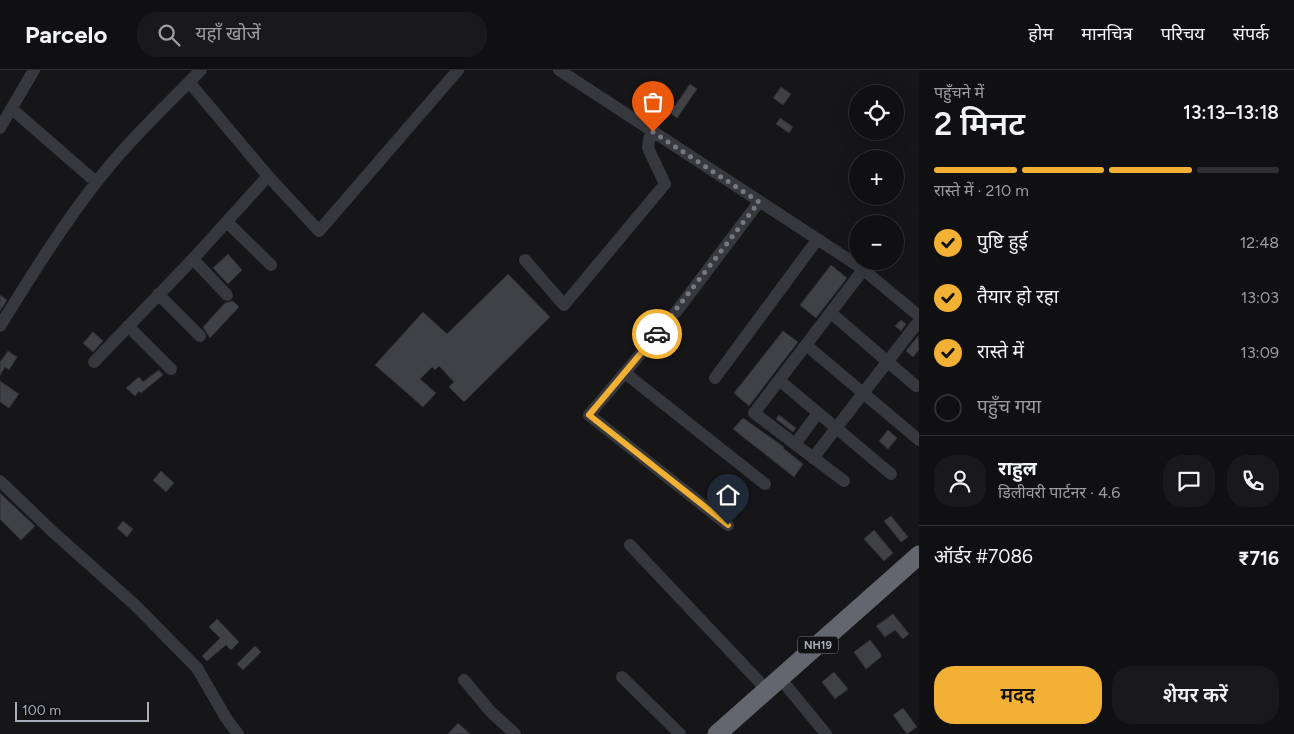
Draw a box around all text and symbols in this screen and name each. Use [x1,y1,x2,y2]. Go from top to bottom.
search box [137,12,487,57]
text: Parcelo [25,20,107,49]
icon: search [155,21,183,49]
text: यहाँ खोजें [195,22,261,45]
text: होम [1028,23,1053,45]
text: मानचित्र [1081,23,1133,45]
text: परिचय [1161,23,1205,45]
text: संपर्क [1233,23,1269,45]
pin [632,81,674,132]
text: पहुँचने में [934,83,984,102]
map controls [849,85,904,270]
button: locate [849,85,904,140]
icon: bag [639,88,667,116]
text: 13:13–13:18 [1183,101,1279,124]
text: 2 मिनट [934,105,1025,143]
button: + [849,150,904,205]
text: रास्ते में · 210 m [934,181,1029,200]
button: − [849,215,904,270]
icon: check [934,229,962,257]
text: पुष्टि हुई [977,230,1028,253]
text: 12:48 [1240,233,1279,252]
icon: check [934,284,962,312]
text: तैयार हो रहा [977,285,1059,308]
text: 13:03 [1241,288,1279,307]
courier [632,309,682,359]
icon: car [643,320,671,348]
icon: check [934,339,962,367]
text: रास्ते में [977,340,1024,363]
text: 13:09 [1240,343,1279,362]
text: पहुँच गया [977,395,1041,418]
button: person [934,455,986,507]
button: chat [1163,455,1215,507]
button: phone [1227,455,1279,507]
text: राहुल [998,457,1037,480]
pin [707,474,749,525]
icon: home [714,481,742,509]
text: डिलीवरी पार्टनर · 4.6 [998,483,1120,502]
text: ऑर्डर #7086 [934,545,1033,568]
text: ₹716 [1238,547,1279,570]
road number: NH19 [798,636,838,654]
button: मदद [934,666,1102,724]
button: शेयर करें [1112,666,1279,724]
scale bar [15,699,149,722]
text: 100 m [22,702,61,719]

